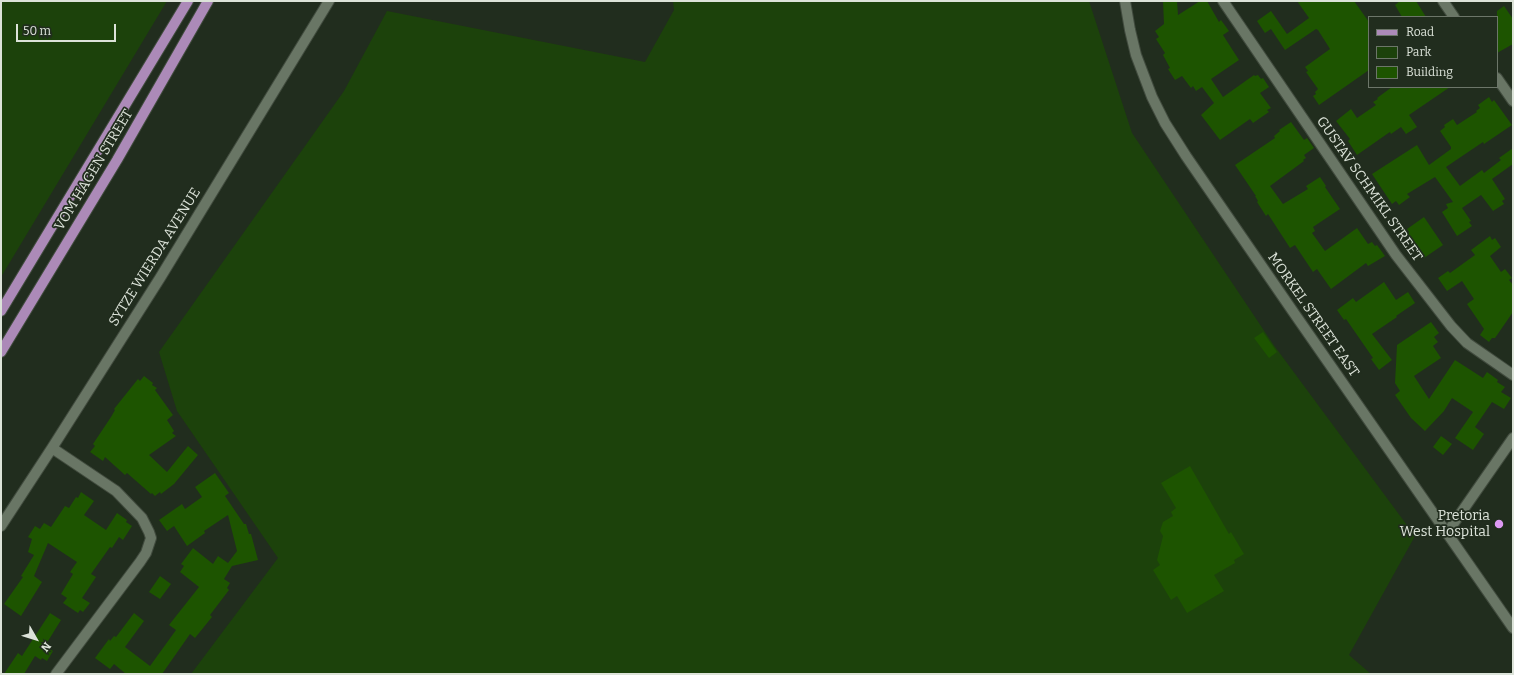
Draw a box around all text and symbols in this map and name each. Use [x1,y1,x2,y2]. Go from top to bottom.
scale bar [18,16,118,42]
legend [1368,16,1498,88]
text: 50 m [23,24,51,38]
text: Road [1406,25,1434,39]
text: Park [1406,45,1431,59]
text: Building [1406,65,1453,79]
street label: VOM HAGEN STREET [51,107,137,233]
street label: GUSTAV SCHMIKL STREET [1313,113,1425,265]
street label: SYTZE WIERDA AVENUE [106,185,204,329]
street label: MORKEL STREET EAST [1264,250,1362,380]
place label: Pretoria West Hospital [1400,508,1490,540]
marker: Pretoria West Hospital [1493,518,1505,530]
north arrow [16,619,56,659]
text: N [38,639,53,654]

